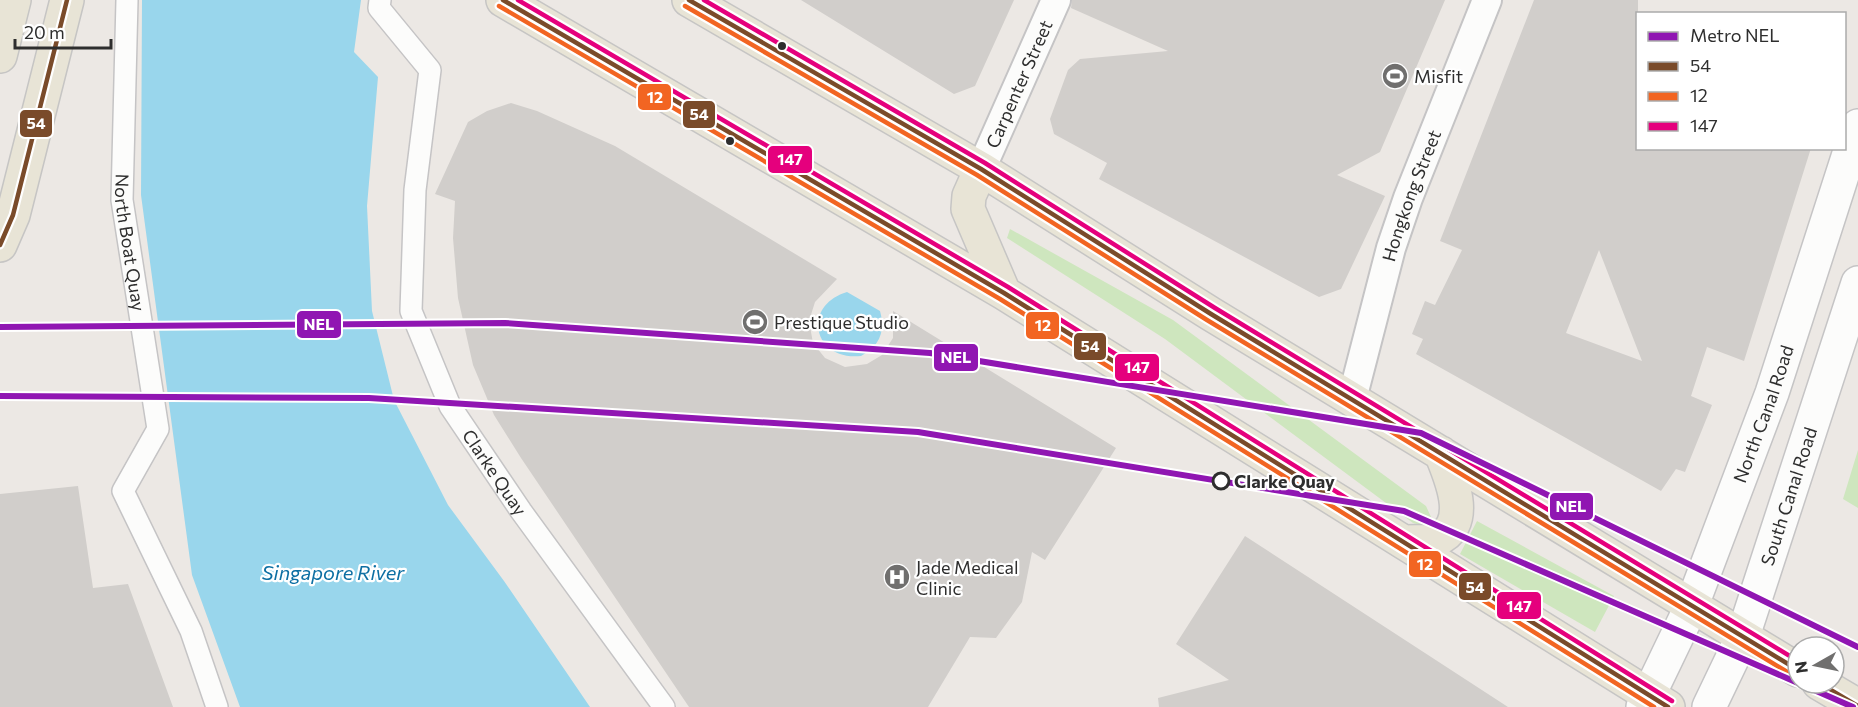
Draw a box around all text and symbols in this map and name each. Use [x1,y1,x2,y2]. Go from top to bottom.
scale bar [15,12,111,50]
legend [1636,12,1846,150]
street label: Carpenter Street [981,17,1057,151]
text: 20 m [24,21,65,43]
text: Metro NEL [1690,24,1780,46]
unlabelled marker [776,40,788,52]
text: 54 [1690,54,1711,76]
sports icon: Misfit [1380,61,1410,91]
place label: Misfit [1414,65,1463,87]
line badge: 12 [637,83,672,111]
text: 12 [1690,84,1708,106]
text: 12 [647,87,663,106]
line badge: 54 [682,100,716,129]
text: 54 [689,104,709,123]
line badge: 54 [19,109,53,138]
text: 54 [26,113,46,132]
text: 147 [1690,114,1718,136]
street label: Hongkong Street [1377,126,1445,264]
unlabelled marker [724,135,736,147]
line badge: 147 [767,145,813,174]
text: 147 [777,149,803,168]
street label: North Boat Quay [111,173,150,313]
sports icon: Prestique Studio [740,307,770,337]
line badge: NEL [296,310,342,339]
place label: Prestique Studio [774,311,909,333]
line badge: 12 [1025,311,1060,340]
text: NEL [304,314,334,333]
text: 12 [1035,315,1051,334]
line badge: 54 [1073,332,1107,361]
text: 54 [1080,336,1100,355]
street label: North Canal Road [1728,342,1798,486]
line badge: NEL [933,343,979,372]
text: NEL [941,347,971,366]
line badge: 147 [1114,353,1160,382]
text: 147 [1124,357,1150,376]
street label: South Canal Road [1756,424,1821,568]
street label: Clarke Quay [458,425,532,519]
place label: Clarke Quay [1234,470,1335,492]
marker: Clarke Quay [1212,472,1230,490]
line badge: NEL [1549,492,1594,521]
text: NEL [1556,496,1586,515]
line badge: 12 [1408,550,1442,578]
text: 12 [1417,554,1433,573]
place label: Jade Medical Clinic [916,556,1019,599]
water label: Singapore River [262,560,405,584]
hospital icon: Jade Medical Clinic [882,562,912,592]
line badge: 54 [1458,572,1492,601]
text: 54 [1465,577,1485,596]
line badge: 147 [1496,591,1542,620]
text: 147 [1506,596,1532,615]
north arrow [1786,635,1846,695]
text: N [1790,660,1811,675]

